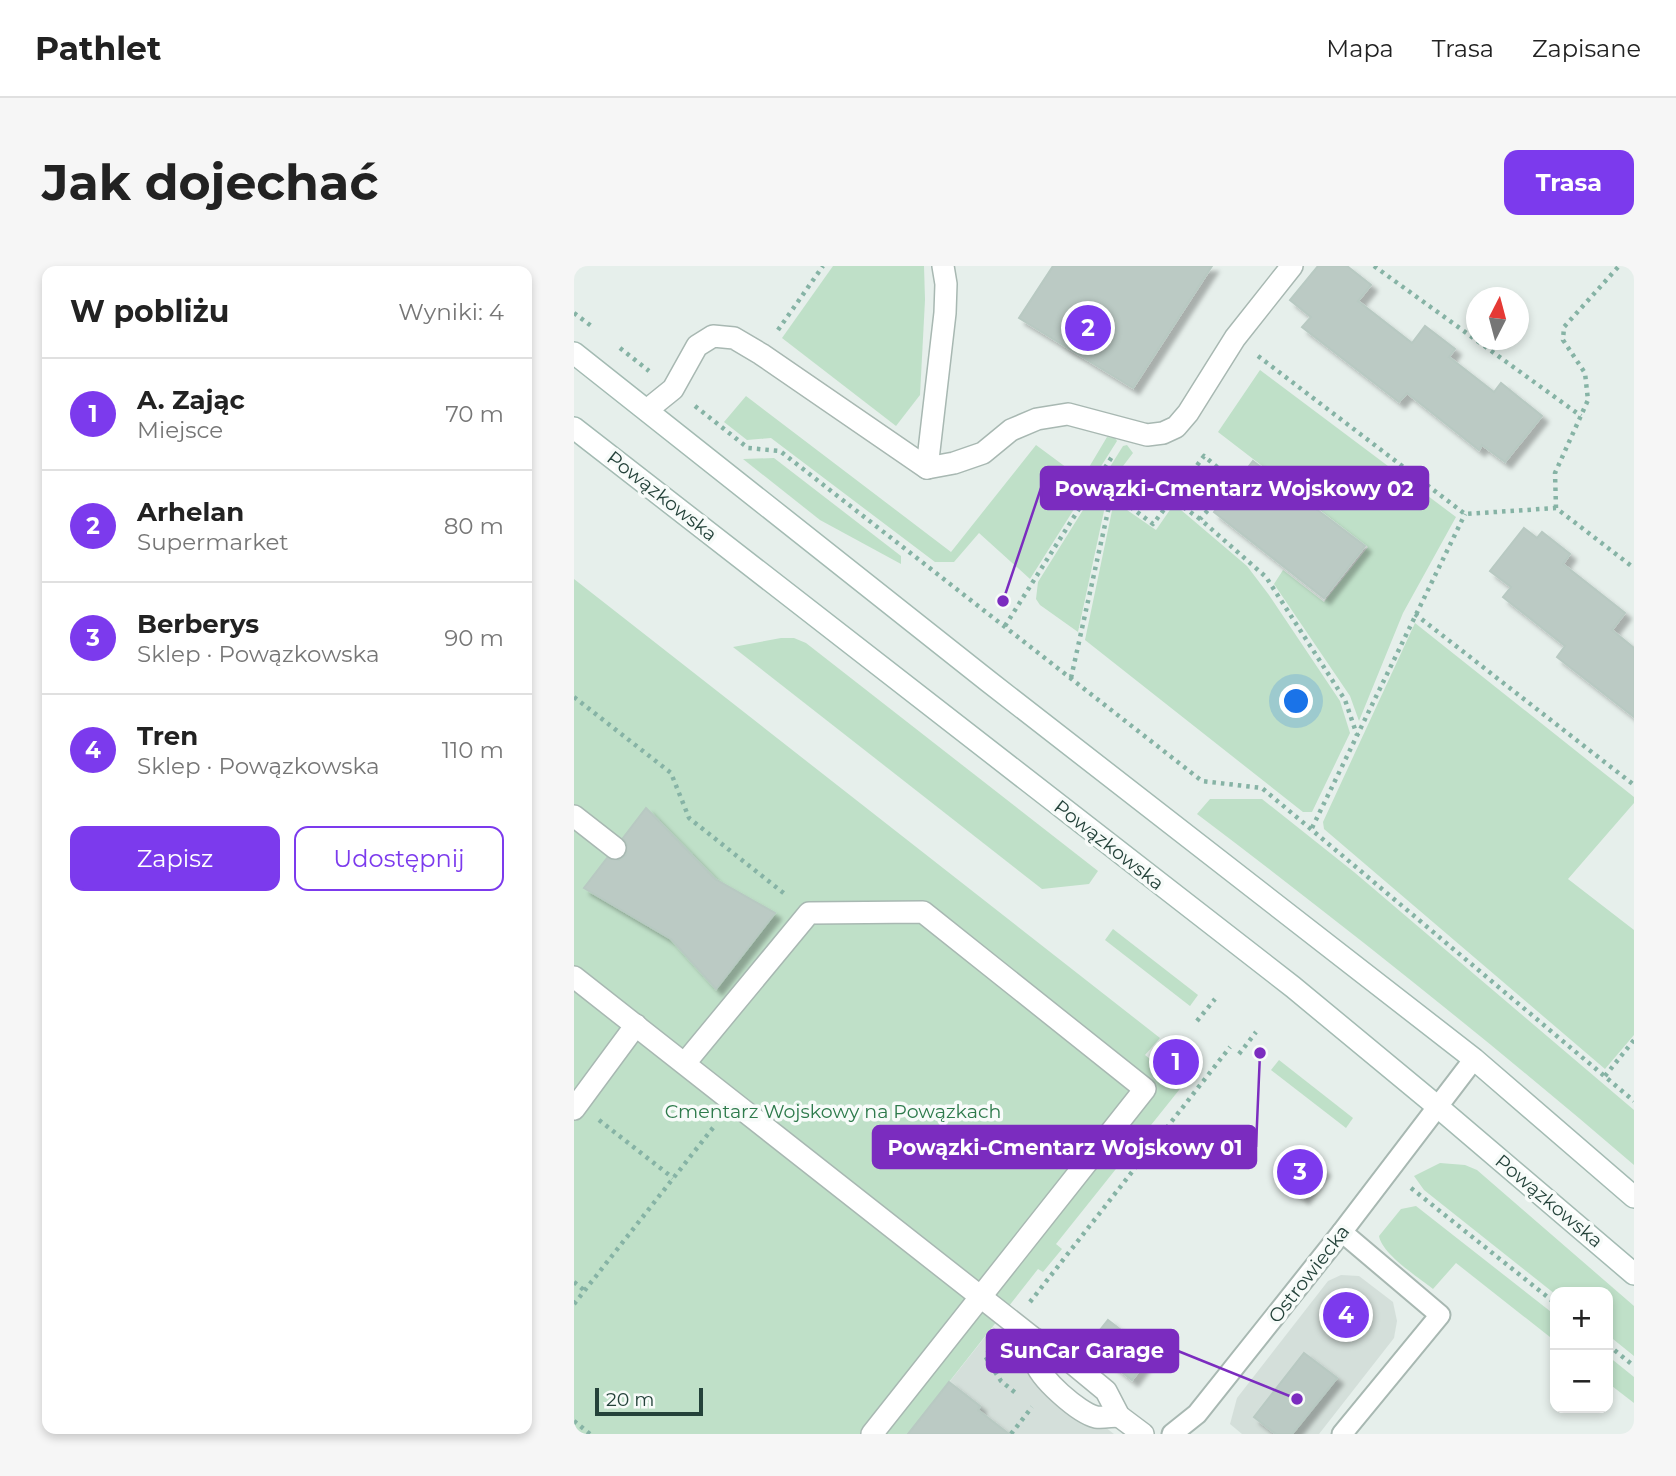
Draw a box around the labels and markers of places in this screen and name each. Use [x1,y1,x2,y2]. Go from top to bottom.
pin: 2 [1065,302,1111,354]
callout: Powązki-Cmentarz Wojskowy 02 [1041,467,1428,509]
pin: 1 [1153,1036,1199,1088]
callout: Powązki-Cmentarz Wojskowy 01 [873,1126,1256,1168]
pin: 3 [1277,1146,1323,1198]
pin: 4 [1323,1289,1369,1341]
callout: SunCar Garage [987,1330,1178,1372]

